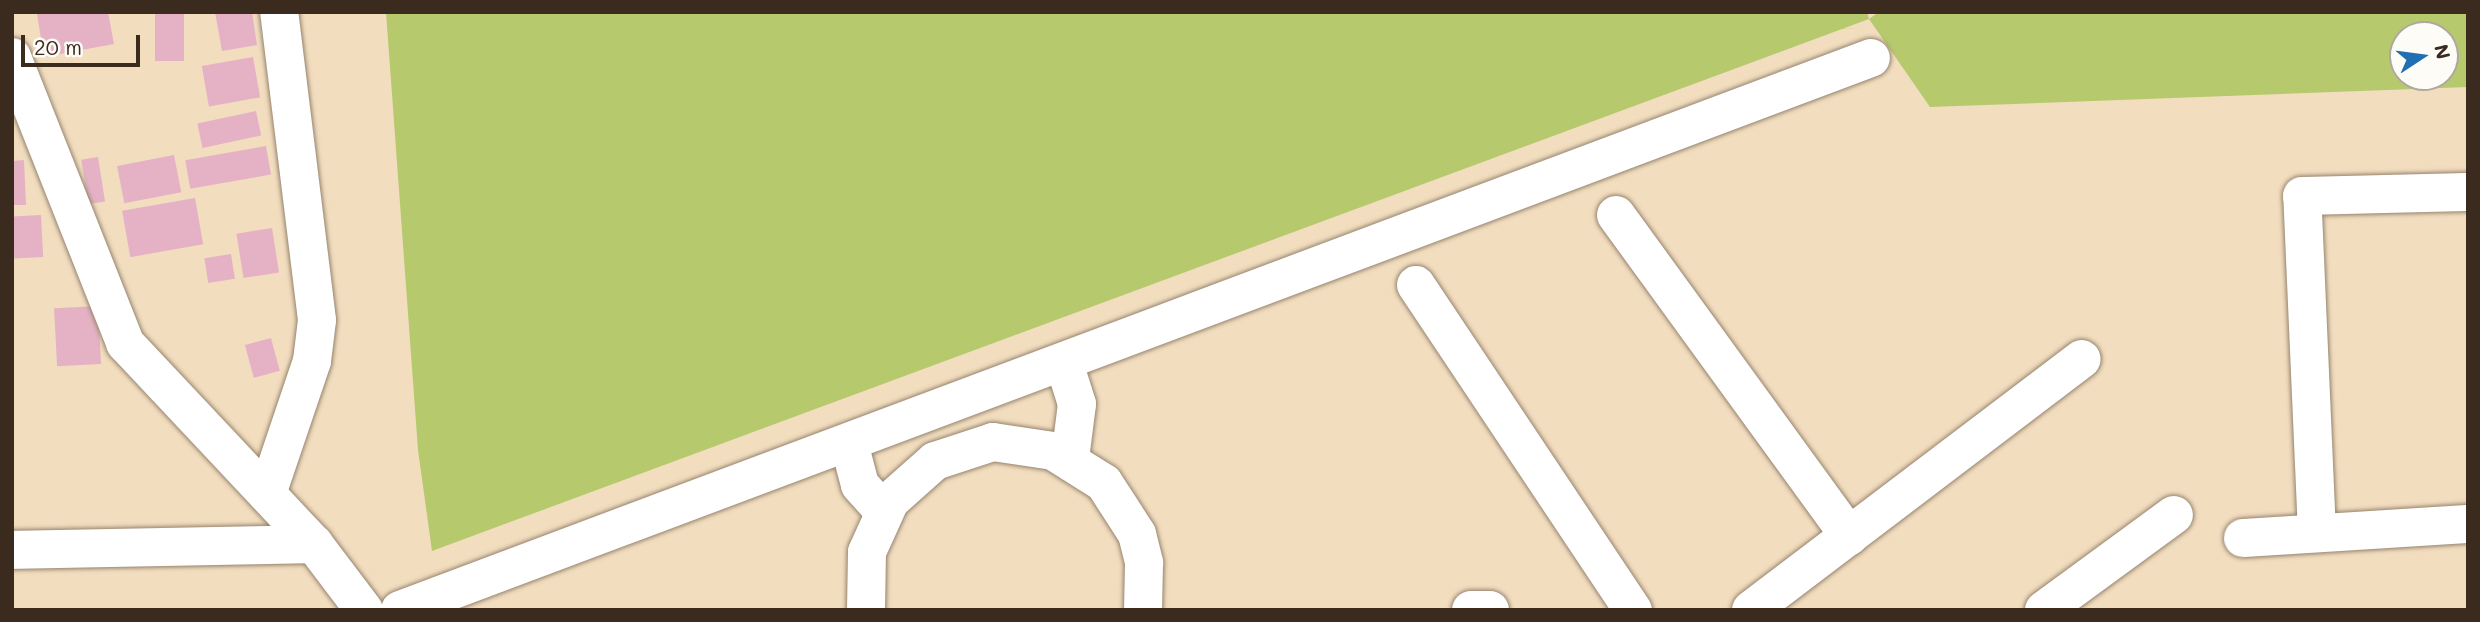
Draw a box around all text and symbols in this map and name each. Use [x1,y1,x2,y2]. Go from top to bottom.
scale bar [24,21,144,65]
north arrow [2389,21,2459,91]
text: 20 m [34,33,82,60]
text: N [2429,42,2457,61]

